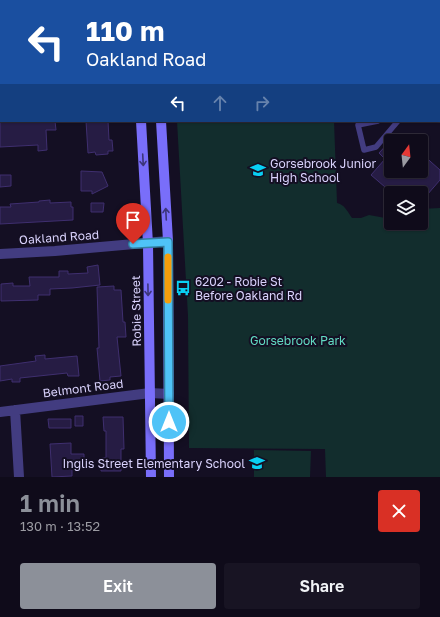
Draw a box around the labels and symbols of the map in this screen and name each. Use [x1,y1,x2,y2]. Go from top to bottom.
north arrow [384,134,428,178]
one-way arrow [140,153,147,166]
place label: Gorsebrook Junior High School [270,156,376,185]
school or university icon: Gorsebrook Junior High School [249,161,267,179]
pin [116,203,150,244]
one-way arrow [162,208,170,221]
street label: Oakland Road [18,227,100,247]
place label: 6202 - Robie St Before Oakland Rd [195,274,302,303]
street label: Robie Street [128,275,144,347]
bus stop icon: 6202 - Robie St Before Oakland Rd [174,279,192,297]
one-way arrow [144,283,152,296]
park label: Gorsebrook Park [250,333,346,348]
street label: Belmont Road [42,376,124,400]
position arrow [148,401,190,443]
school or university icon: Inglis Street Elementary School [248,454,266,472]
place label: Inglis Street Elementary School [63,456,245,471]

